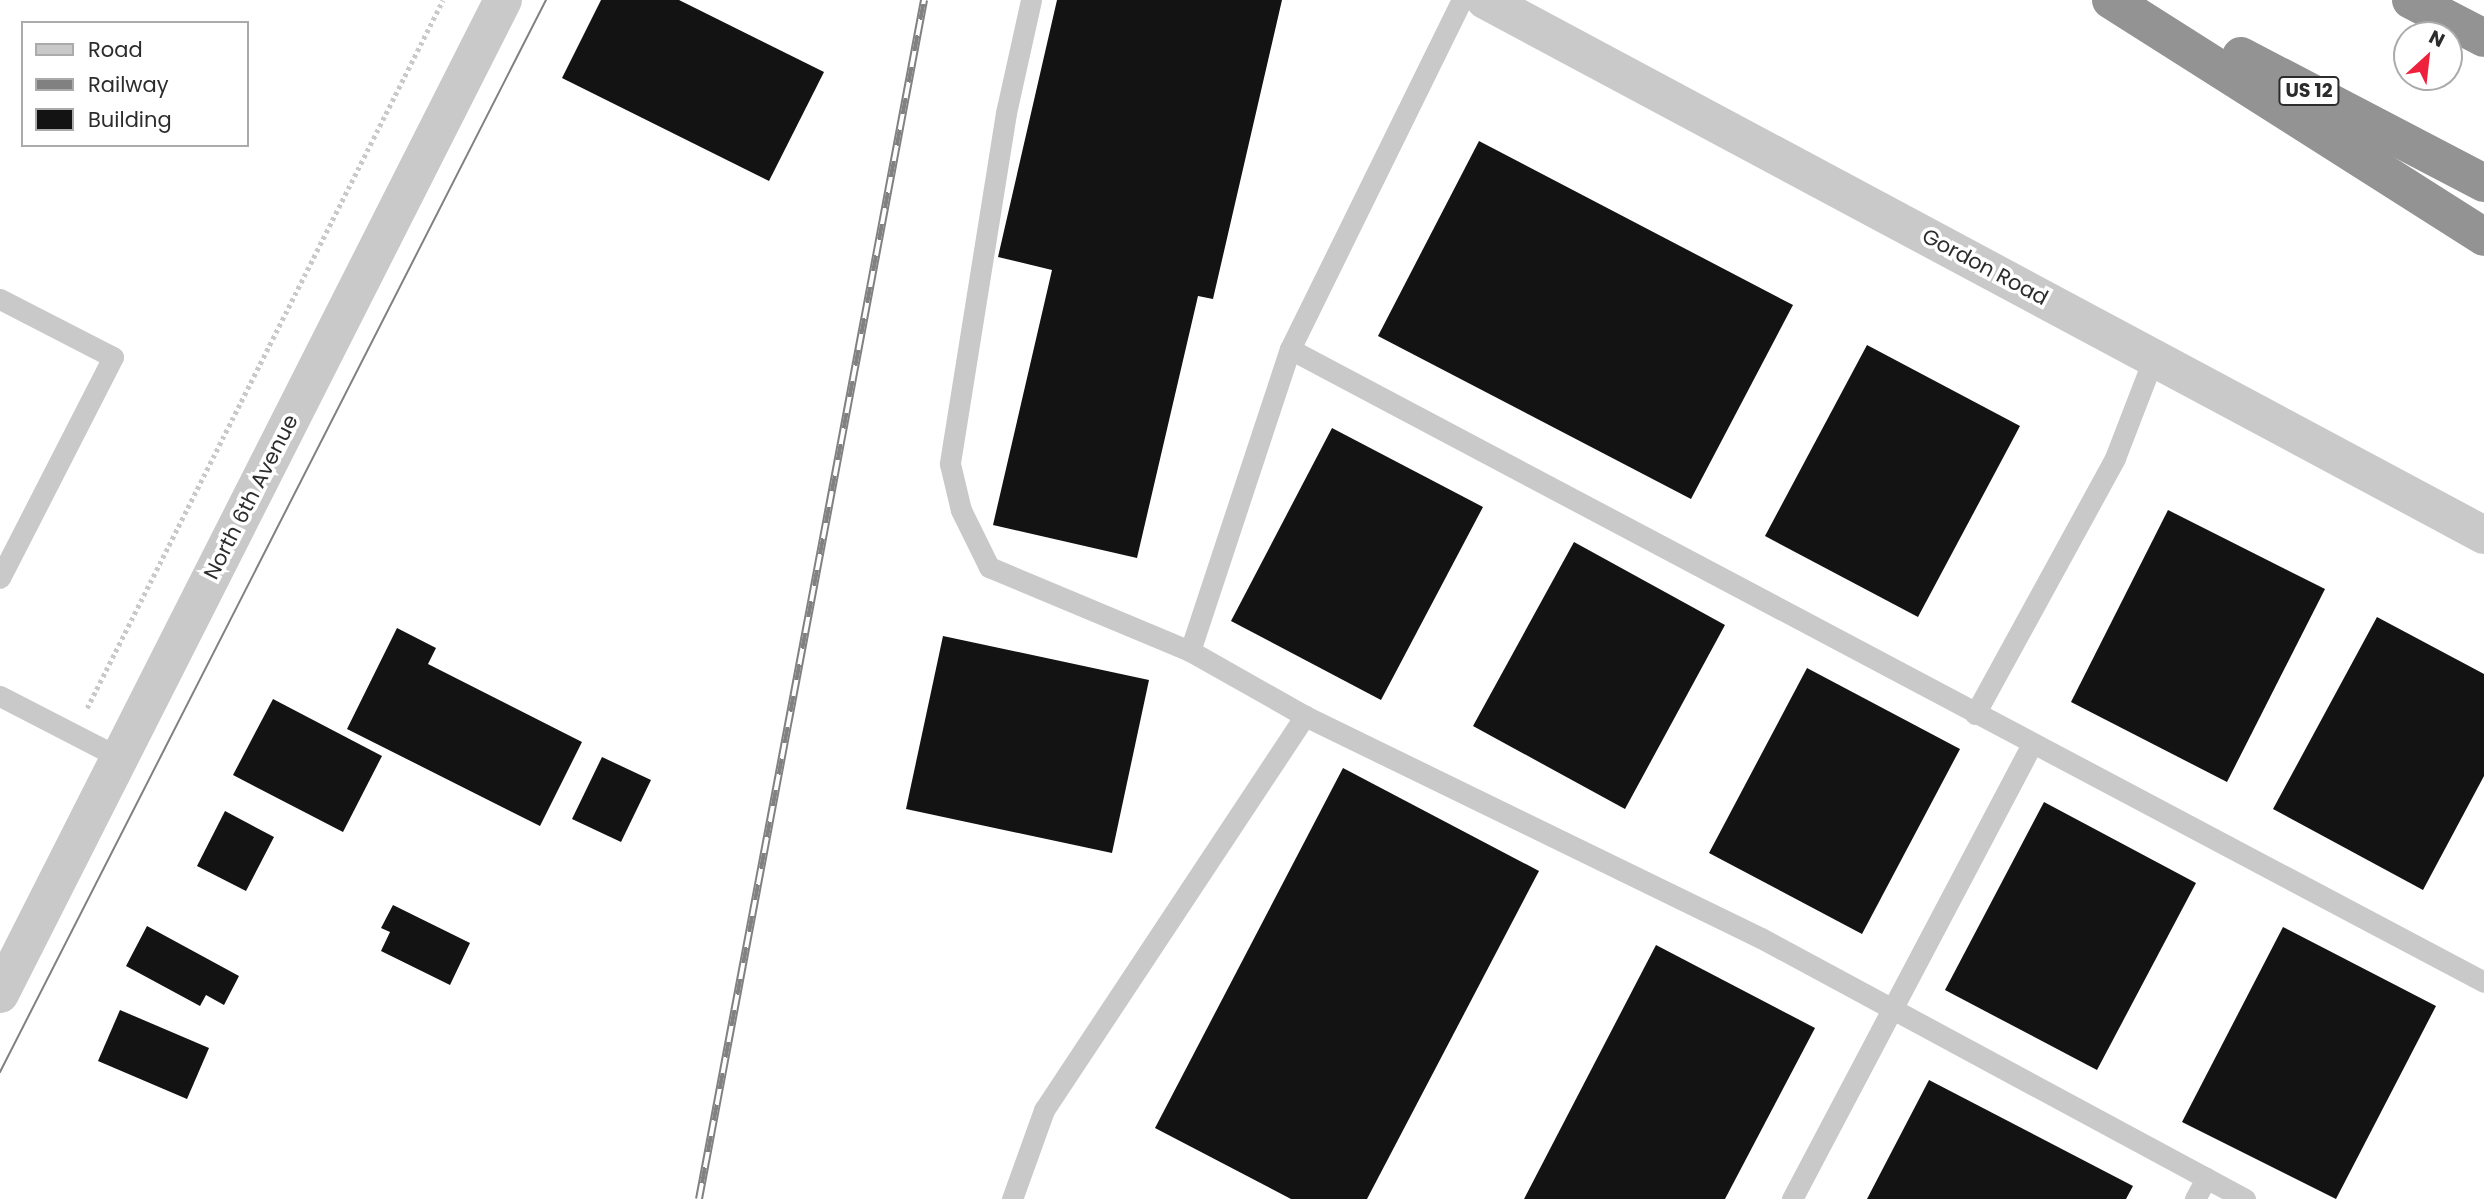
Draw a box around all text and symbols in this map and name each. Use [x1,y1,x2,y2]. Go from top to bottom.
legend [21,21,248,147]
north arrow [2393,21,2463,91]
text: N [2424,23,2449,54]
text: Road [88,35,143,64]
text: Railway [88,70,169,99]
road number: US 12 [2278,76,2340,106]
text: Building [88,105,172,134]
street label: Gordon Road [1918,223,2052,311]
street label: North 6th Avenue [199,410,303,584]

